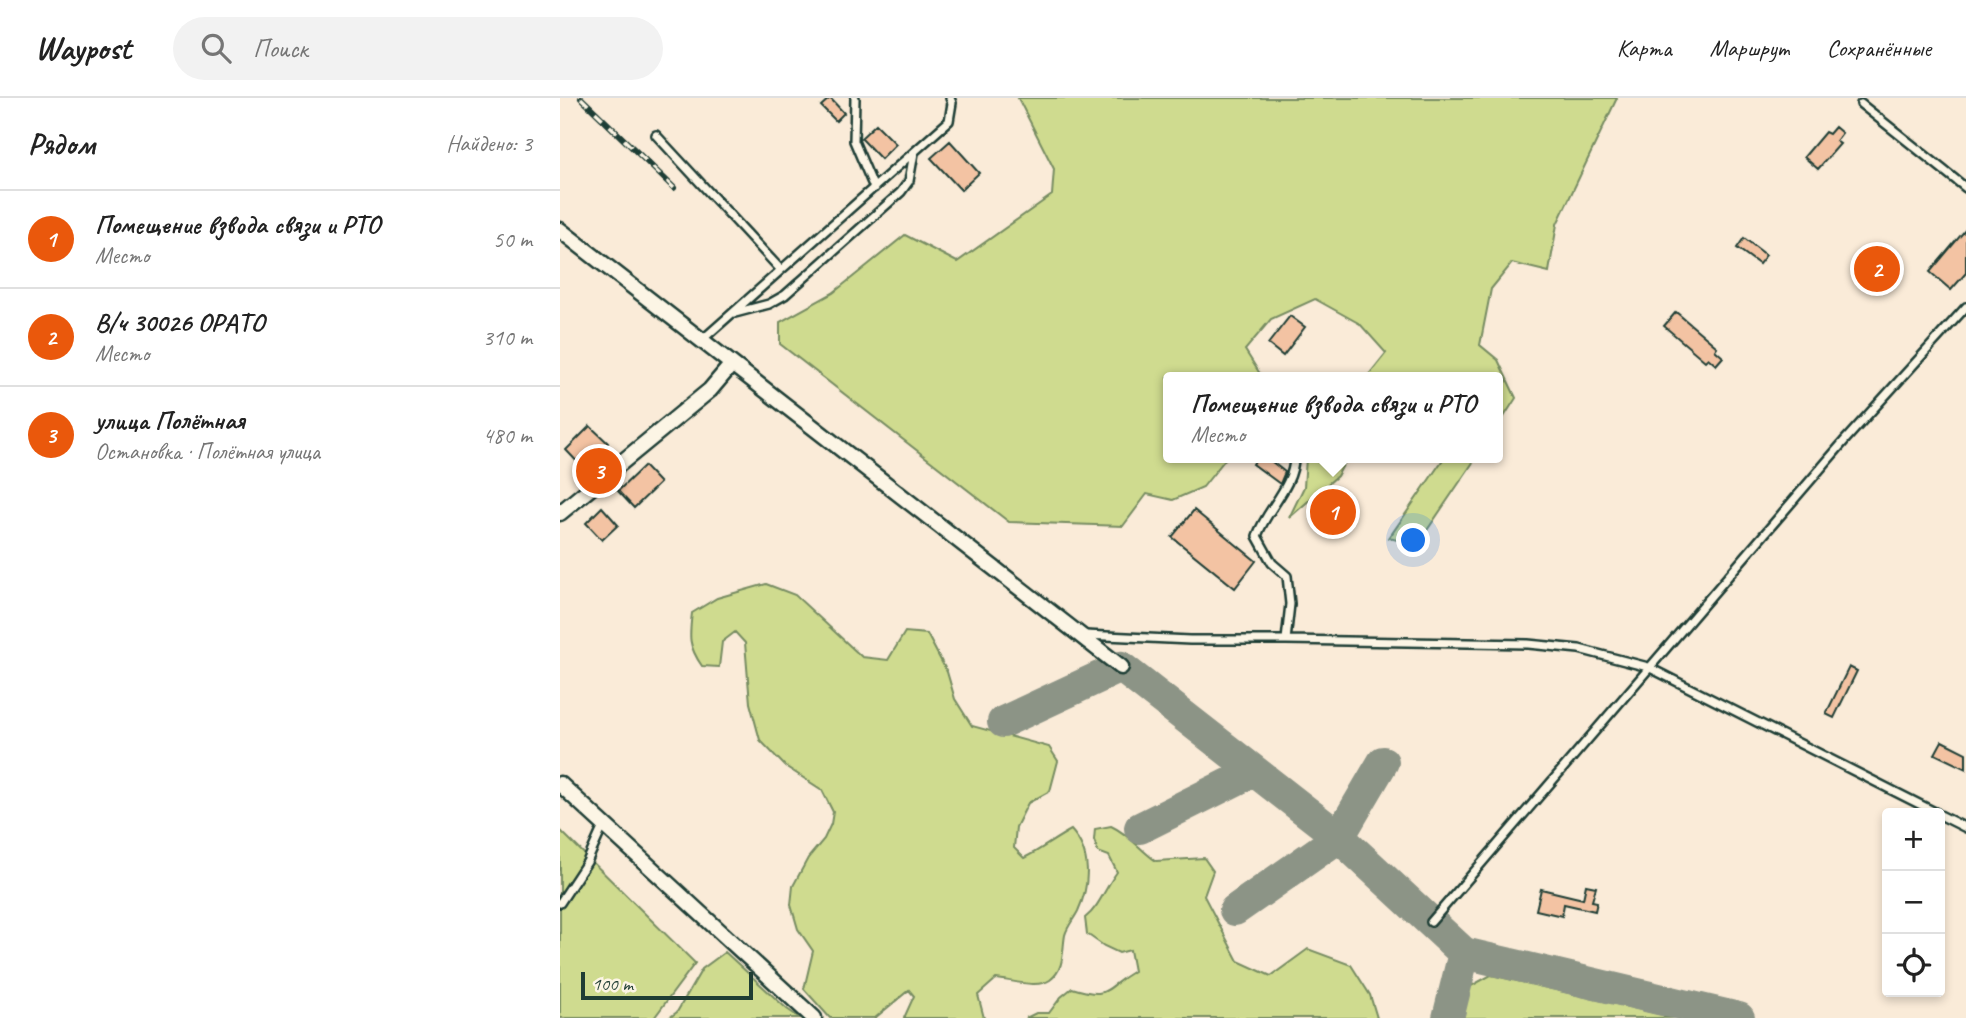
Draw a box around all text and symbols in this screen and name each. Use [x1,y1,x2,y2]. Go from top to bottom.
search box [173,17,663,80]
text: Waypost [35,27,131,69]
icon: search [197,29,235,67]
text: Поиск [253,32,308,65]
text: Карта [1617,33,1672,63]
text: Маршрут [1710,33,1789,63]
text: Сохранённые [1827,33,1931,63]
text: Рядом [28,125,95,163]
text: Найдено: 3 [446,129,532,158]
text: Помещение взвода связи и РТО [95,208,380,241]
text: 1 [46,225,56,254]
text: 50 m [493,225,532,254]
text: Место [95,241,149,270]
pin: 2 [1854,243,1900,295]
text: В/ч 30026 ОРАТО [95,306,265,339]
text: 2 [46,323,56,352]
text: 310 m [483,323,532,352]
text: Место [95,339,149,368]
popup [1163,372,1503,463]
text: Помещение взвода связи и РТО [1191,387,1475,420]
text: улица Полётная [95,404,245,437]
text: Место [1191,420,1245,449]
text: 3 [46,421,56,450]
text: 480 m [483,421,532,450]
text: Остановка · Полётная улица [95,437,320,466]
pin: 3 [576,445,622,497]
pin: 1 [1310,486,1356,538]
your location [1396,523,1430,557]
map controls [1882,808,1945,997]
button: + [1882,808,1945,871]
button: − [1882,871,1945,934]
button: locate [1882,934,1945,997]
scale bar [581,969,752,1001]
text: 100 m [592,972,633,996]

